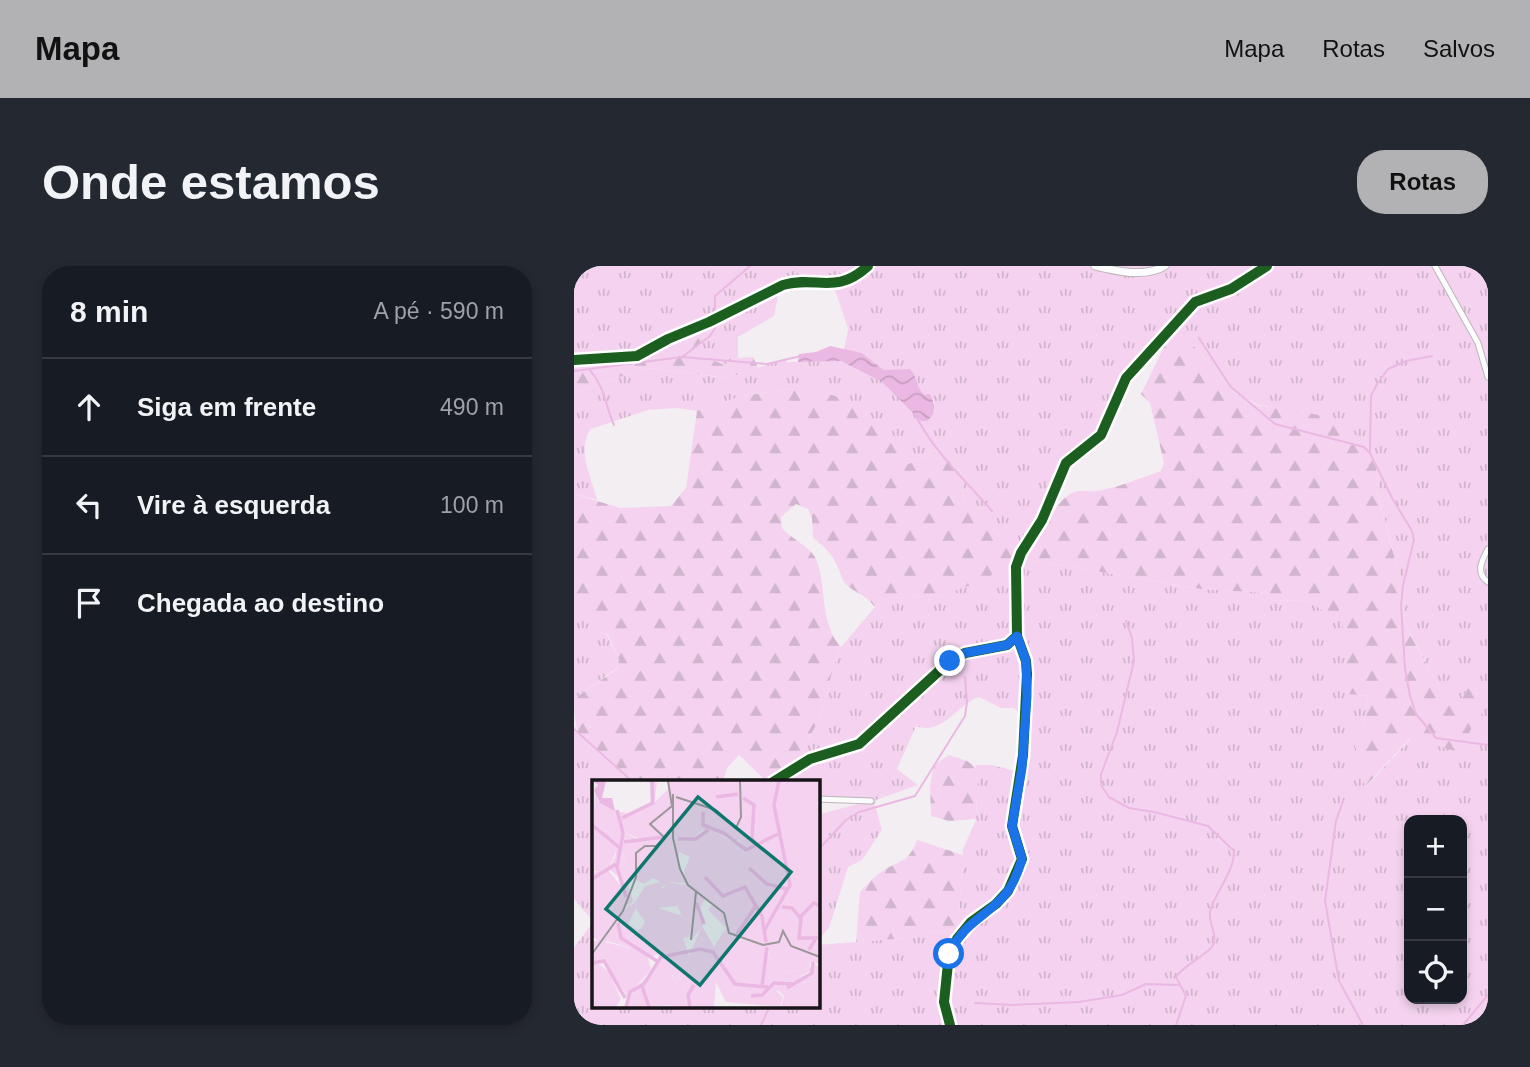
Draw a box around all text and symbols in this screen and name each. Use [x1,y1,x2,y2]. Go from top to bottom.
text: Mapa [35,30,119,67]
text: Mapa [1224,35,1284,62]
text: Rotas [1322,35,1385,62]
text: Salvos [1423,35,1495,62]
button: Rotas [1357,150,1488,214]
text: Onde estamos [42,155,380,209]
text: 8 min [70,295,148,328]
text: A pé · 590 m [374,298,504,324]
icon: ahead [70,388,108,426]
text: Siga em frente [137,392,316,422]
text: 490 m [440,394,504,420]
icon: left [70,486,108,524]
text: Vire à esquerda [137,490,330,520]
text: 100 m [440,492,504,518]
icon: arrive [70,584,108,622]
text: Chegada ao destino [137,588,384,618]
route end [934,645,965,676]
inset map [592,780,819,1007]
map controls [1404,815,1467,1004]
button: + [1404,815,1467,878]
button: − [1404,878,1467,941]
route start [933,938,964,969]
button: locate [1404,941,1467,1004]

